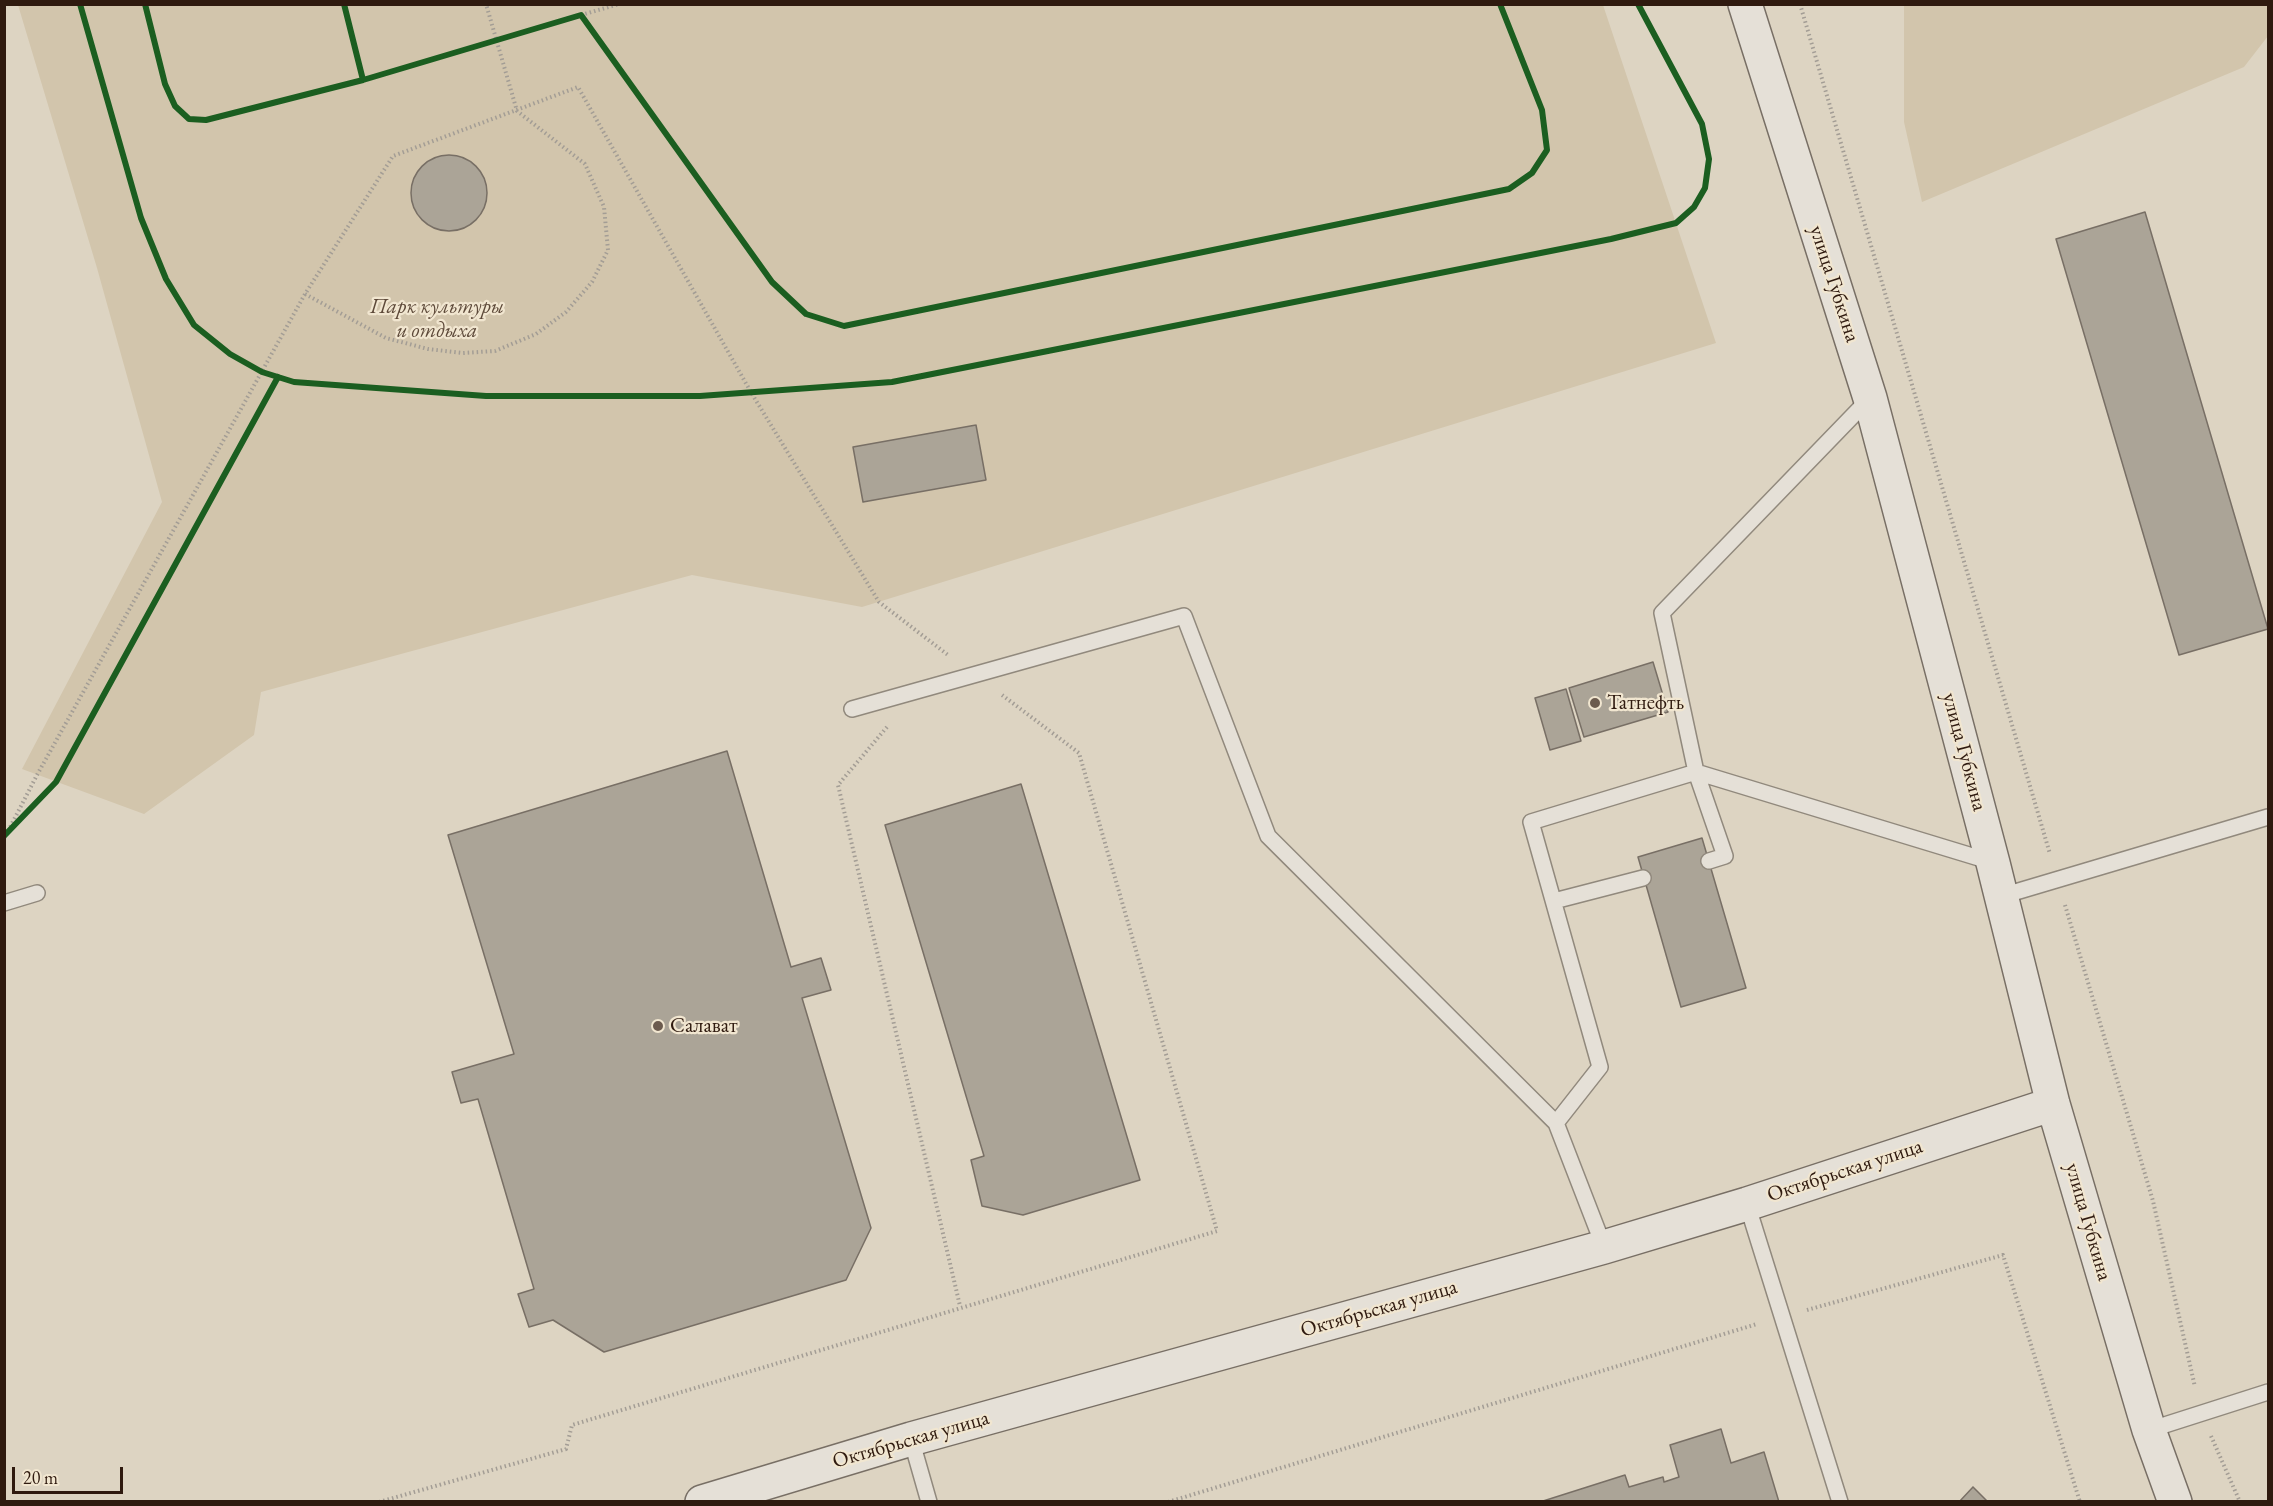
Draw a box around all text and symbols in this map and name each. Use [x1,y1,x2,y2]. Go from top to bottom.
street label: улица Губкина [1803,222,1865,346]
park label: Парк культуры и отдыха [370,294,504,344]
place label: Татнефть [1607,690,1684,716]
street label: улица Губкина [1936,690,1992,814]
marker: Татнефть [1588,696,1602,710]
place label: Салават [670,1013,738,1039]
marker: Салават [651,1019,665,1033]
street label: Октябрьская улица [1764,1134,1926,1208]
street label: улица Губкина [2059,1160,2117,1284]
street label: Октябрьская улица [1298,1275,1460,1343]
street label: Октябрьская улица [830,1406,992,1474]
scale bar [15,1455,126,1493]
text: 20 m [23,1466,58,1489]

